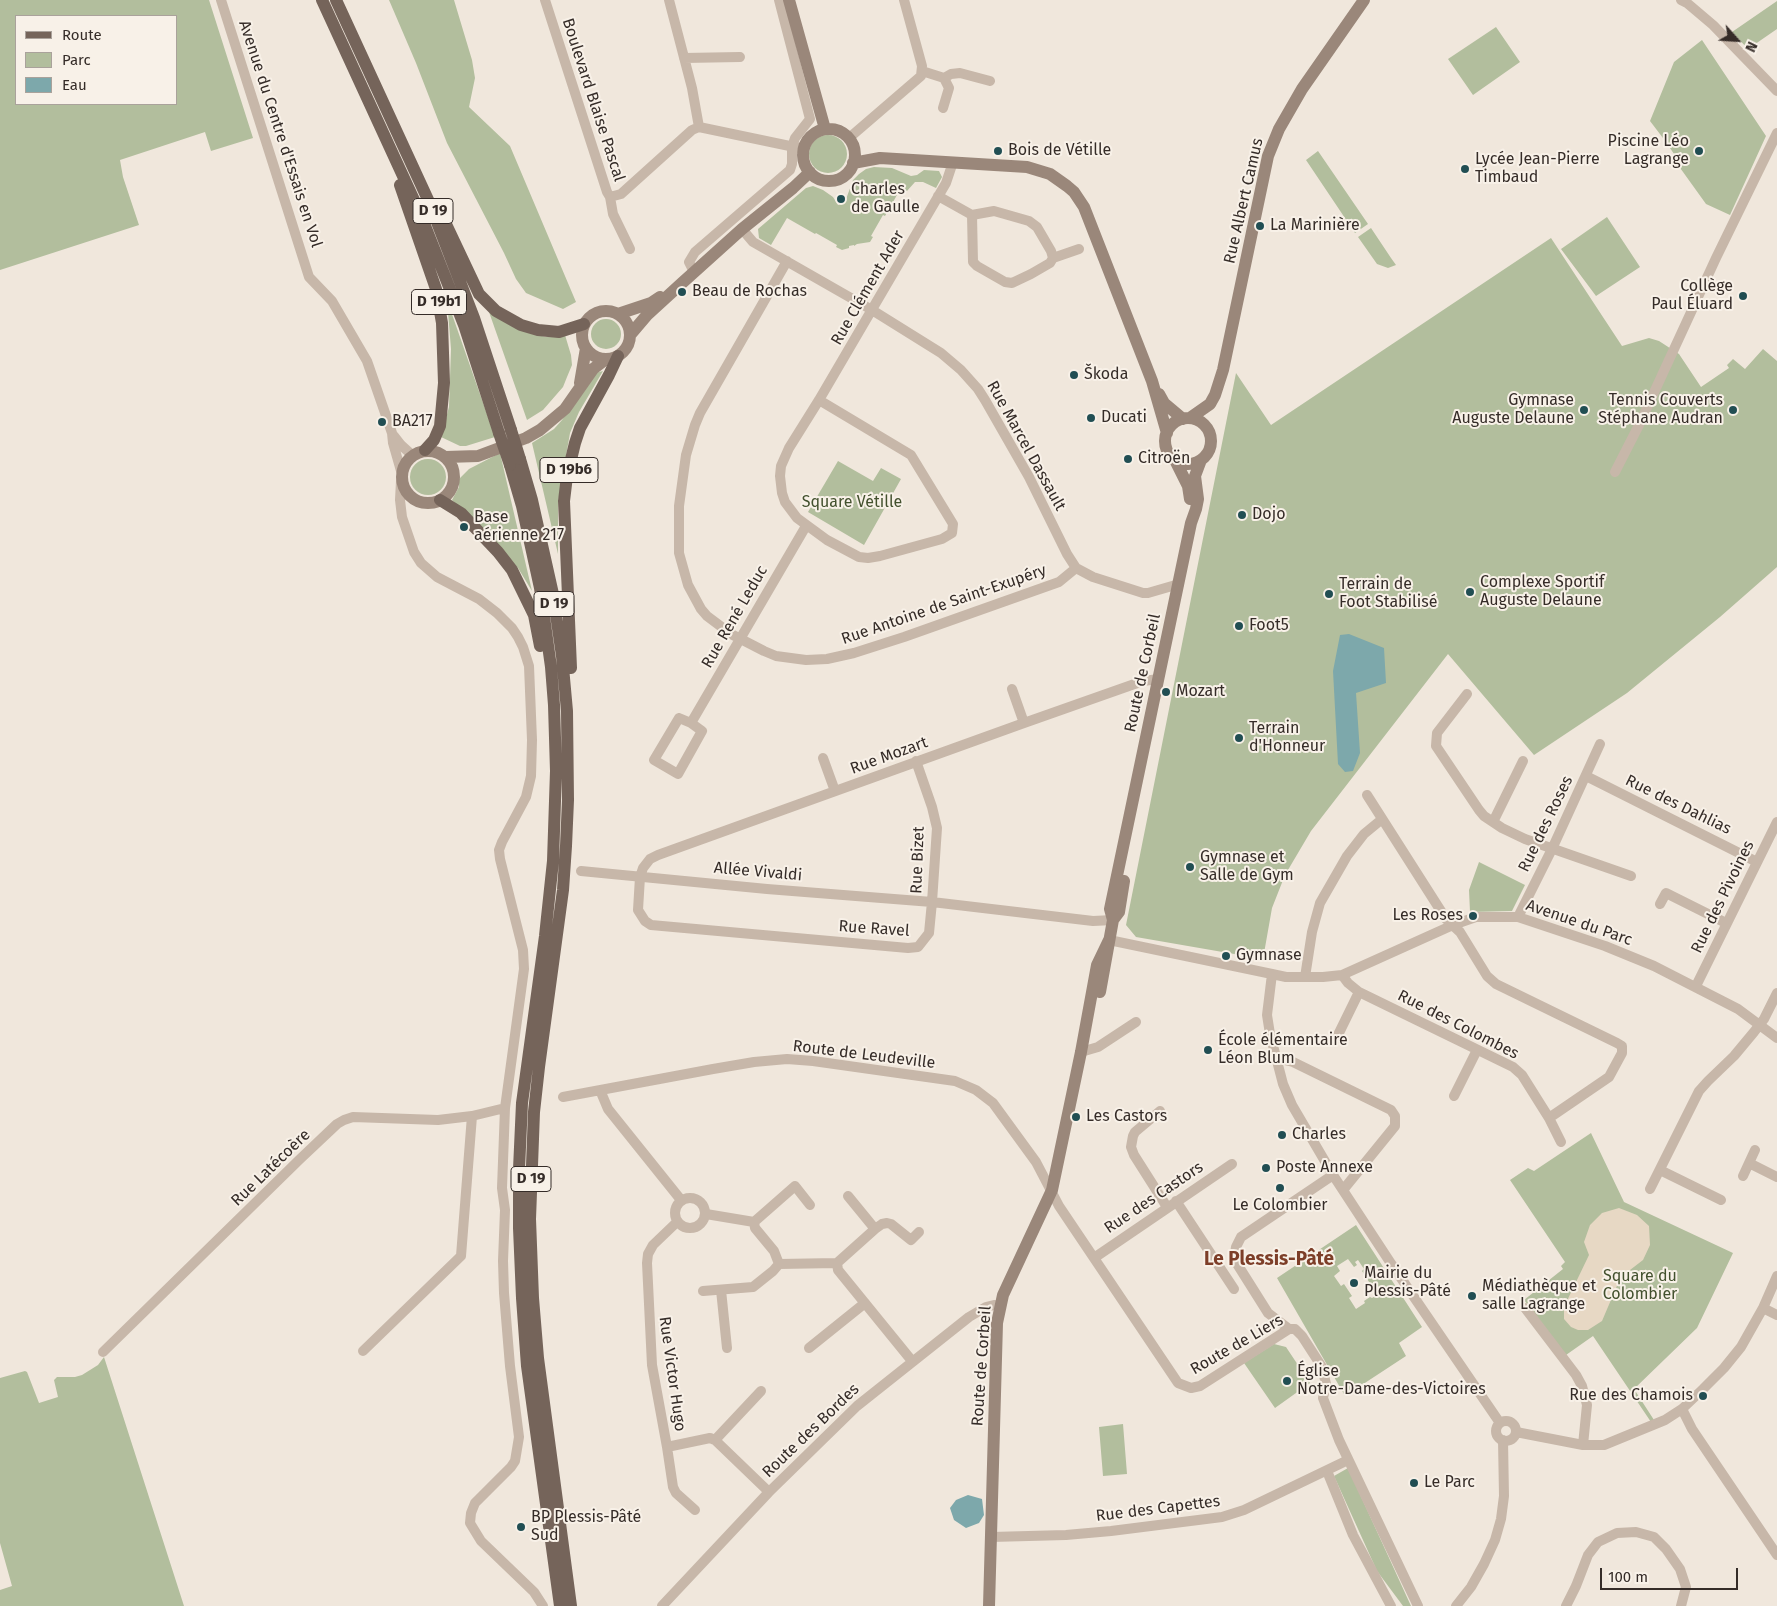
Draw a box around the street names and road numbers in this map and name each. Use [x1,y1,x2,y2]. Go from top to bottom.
street label: Boulevard Blaise Pascal [558,16,628,184]
street label: Avenue du Centre d'Essais en Vol [234,18,326,250]
street label: Rue Albert Camus [1220,136,1268,266]
road number: D 19 [413,198,453,224]
street label: Rue Clément Ader [827,227,909,349]
road number: D 19b1 [412,290,466,314]
street label: Rue Marcel Dassault [982,378,1070,514]
road number: D 19b6 [540,458,598,482]
street label: Rue Antoine de Saint-Exupéry [839,561,1049,649]
street label: Rue René Leduc [698,562,772,672]
road number: D 19 [534,592,574,616]
street label: Route de Corbeil [1121,612,1165,734]
street label: Rue Mozart [848,733,930,779]
street label: Rue des Dahlias [1622,771,1734,839]
street label: Rue des Roses [1514,773,1578,875]
street label: Rue Bizet [907,826,929,894]
street label: Rue des Pivoines [1687,838,1759,956]
street label: Allée Vivaldi [713,859,803,885]
street label: Avenue du Parc [1523,896,1635,950]
street label: Rue Ravel [838,917,910,941]
street label: Rue des Colombes [1394,986,1522,1064]
street label: Route de Leudeville [792,1037,936,1073]
street label: Rue Latécoère [227,1125,315,1211]
street label: Rue des Castors [1101,1158,1207,1238]
road number: D 19 [511,1166,551,1192]
street label: Route de Corbeil [968,1305,996,1427]
street label: Route de Liers [1187,1311,1287,1379]
street label: Rue Victor Hugo [654,1315,690,1433]
street label: Route des Bordes [759,1380,863,1482]
street label: Rue des Capettes [1095,1492,1221,1526]

